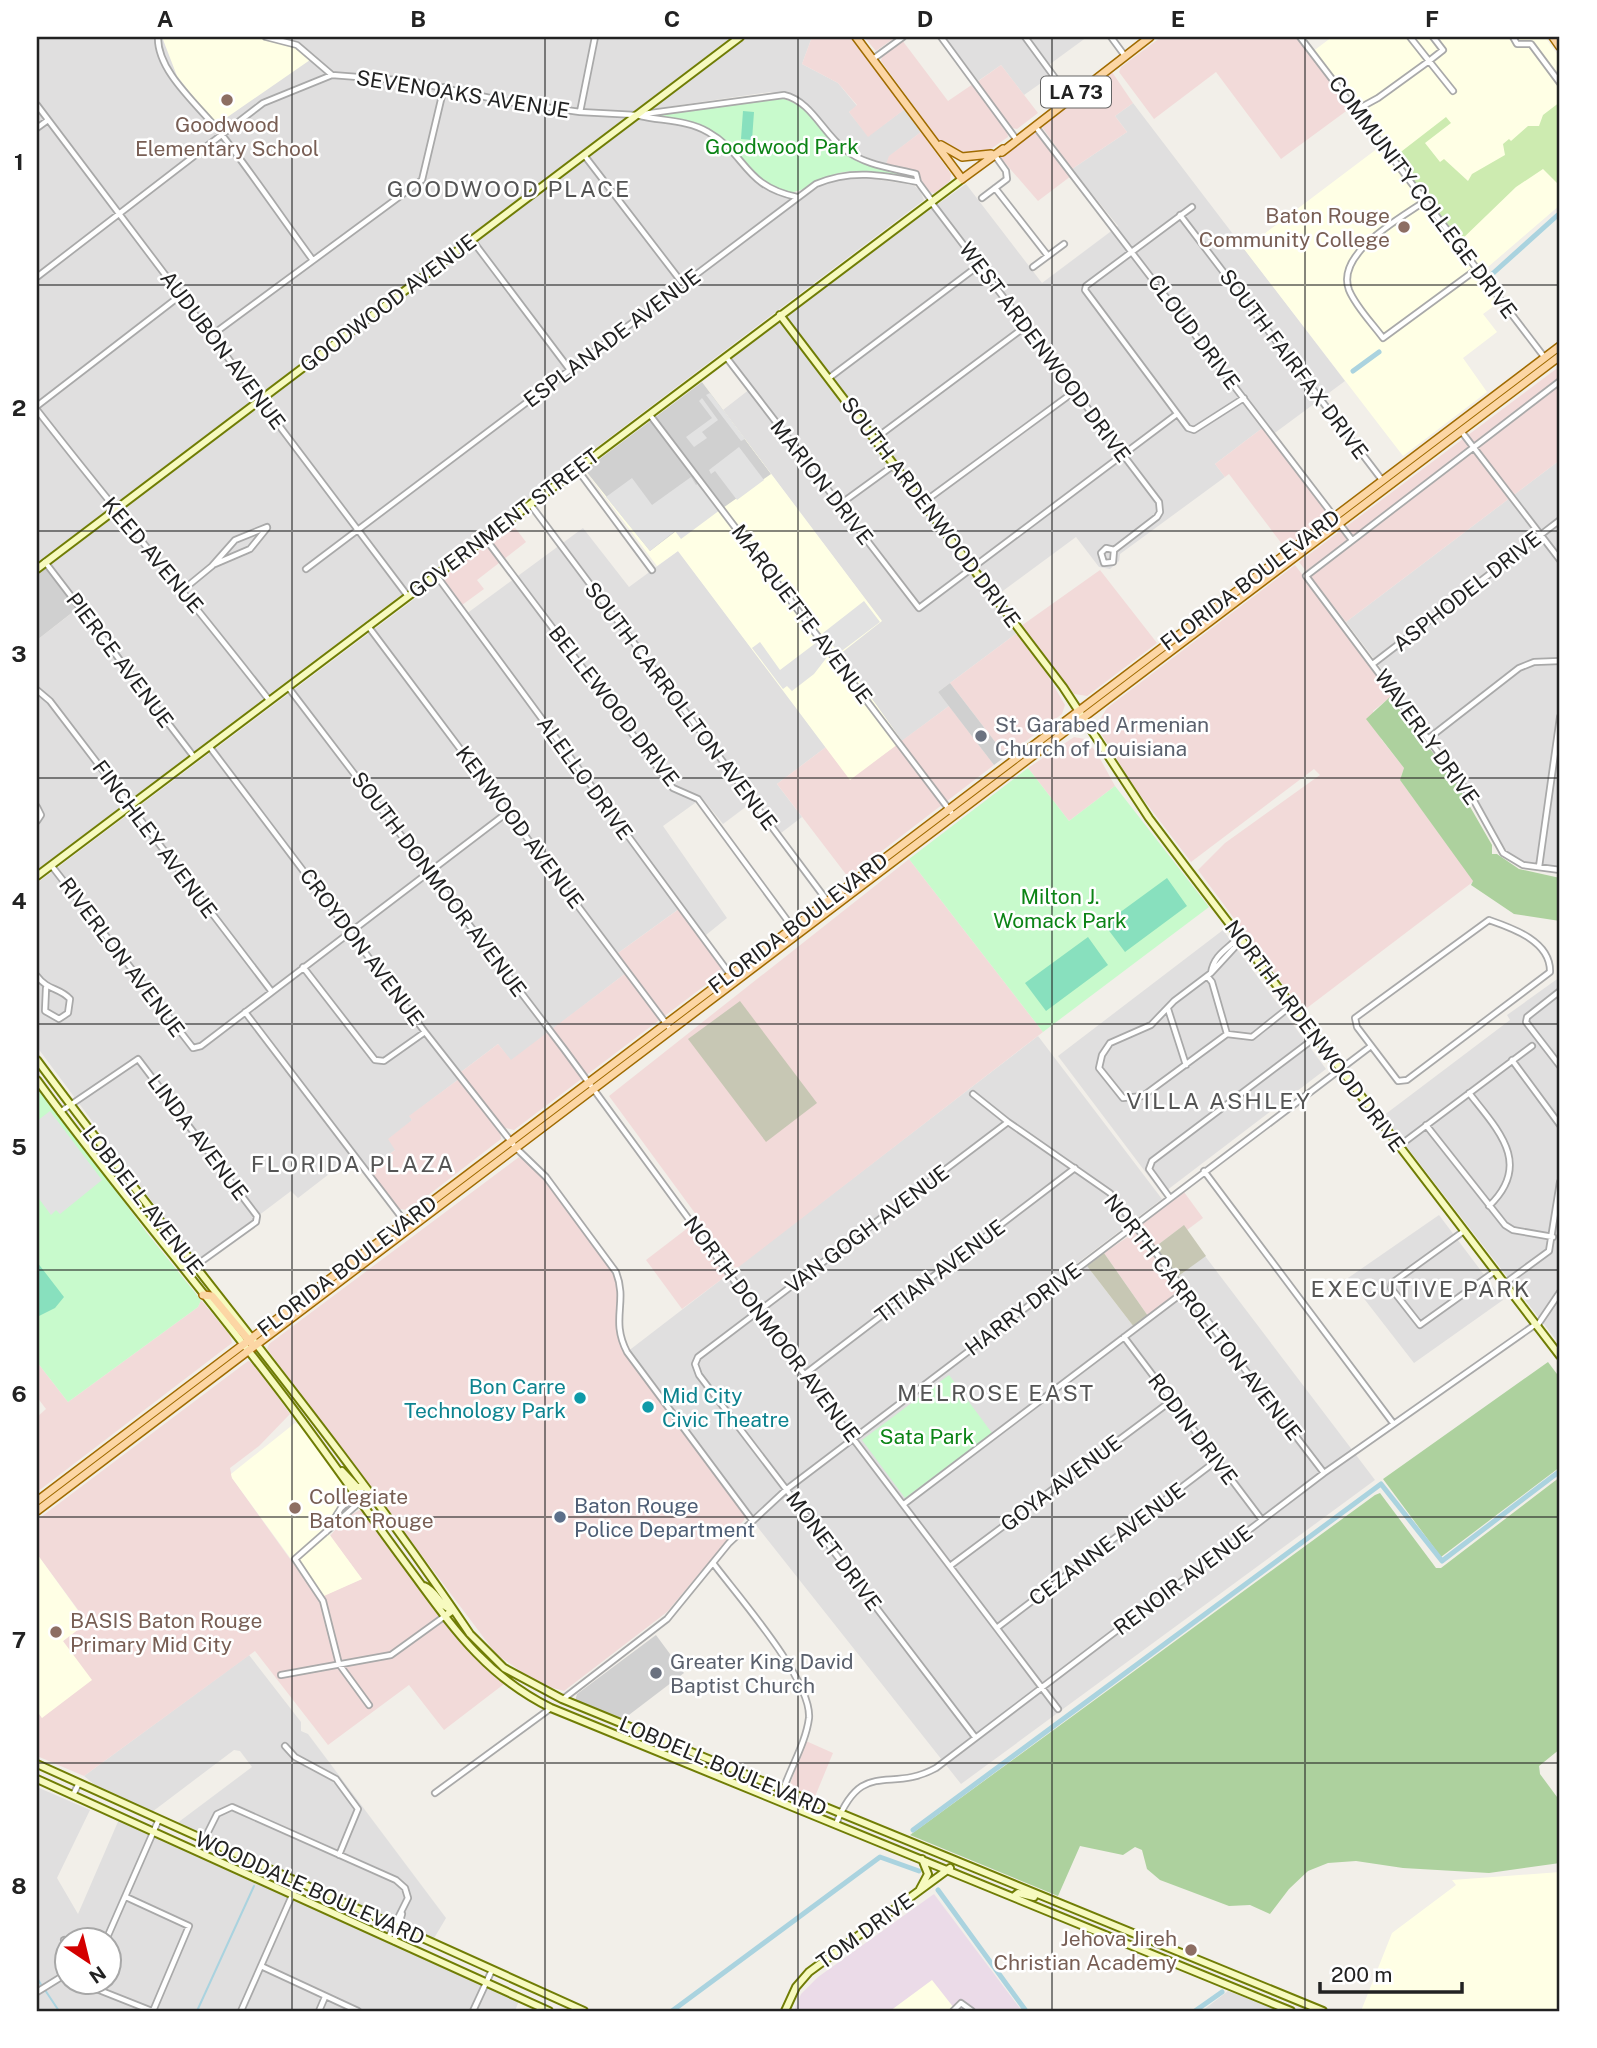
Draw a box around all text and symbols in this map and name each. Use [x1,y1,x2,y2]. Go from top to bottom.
text: A [157,5,174,32]
text: B [410,5,426,32]
text: C [664,5,680,32]
text: D [917,5,933,32]
text: E [1171,5,1185,32]
text: F [1425,5,1439,32]
street label: SEVENOAKS AVENUE [354,65,572,123]
street label: COMMUNITY COLLEGE DRIVE [1324,71,1522,323]
road number: LA 73 [1041,76,1111,108]
marker: Goodwood Elementary School [219,92,235,108]
place label: Goodwood Elementary School [135,112,319,161]
park label: Goodwood Park [705,134,859,159]
text: 1 [14,148,24,175]
district label: GOODWOOD PLACE [387,175,631,202]
place label: Baton Rouge Community College [1199,203,1390,252]
marker: Baton Rouge Community College [1396,219,1412,235]
street label: GOODWOOD AVENUE [295,229,481,377]
street label: WEST ARDENWOOD DRIVE [954,237,1136,467]
street label: ESPLANADE AVENUE [519,263,705,413]
street label: SOUTH FAIRFAX DRIVE [1214,264,1374,464]
street label: AUDUBON AVENUE [155,266,291,434]
street label: CLOUD DRIVE [1143,270,1245,394]
street label: SOUTH ARDENWOOD DRIVE [836,392,1026,632]
text: 2 [12,394,26,421]
street label: MARION DRIVE [765,414,879,550]
street label: GOVERNMENT STREET [404,443,604,603]
street label: KEED AVENUE [97,492,209,618]
street label: FLORIDA BOULEVARD [1155,504,1345,656]
street label: MARQUETTE AVENUE [726,519,878,709]
street label: ASPHODEL DRIVE [1388,526,1546,656]
street label: SOUTH CARROLLTON AVENUE [579,577,783,835]
street label: PIERCE AVENUE [61,588,179,732]
street label: BELLEWOOD DRIVE [544,621,684,791]
text: 3 [11,640,27,667]
street label: WAVERLY DRIVE [1369,664,1485,810]
street label: ALELLO DRIVE [532,711,638,845]
place label: St. Garabed Armenian Church of Louisiana [995,712,1209,761]
marker: St. Garabed Armenian Church of Louisiana [973,728,989,744]
street label: KENWOOD AVENUE [451,741,589,913]
street label: FINCHLEY AVENUE [87,755,223,923]
street label: SOUTH DONMOOR AVENUE [346,767,532,1001]
street label: FLORIDA BOULEVARD [703,847,893,999]
street label: CROYDON AVENUE [295,863,429,1031]
street label: RIVERLON AVENUE [54,872,190,1042]
park label: Milton J. Womack Park [993,884,1127,933]
text: 4 [11,887,27,914]
street label: NORTH ARDENWOOD DRIVE [1220,915,1410,1157]
street label: LINDA AVENUE [143,1069,253,1205]
district label: VILLA ASHLEY [1126,1087,1312,1114]
street label: LOBDELL AVENUE [77,1121,209,1279]
text: 5 [11,1133,27,1160]
district label: FLORIDA PLAZA [251,1150,455,1177]
street label: VAN GOGH AVENUE [780,1159,954,1299]
street label: NORTH CARROLLTON AVENUE [1099,1189,1307,1445]
street label: FLORIDA BOULEVARD [252,1190,442,1342]
street label: NORTH DONMOOR AVENUE [679,1211,865,1447]
street label: TITIAN AVENUE [870,1214,1010,1328]
street label: HARRY DRIVE [960,1257,1086,1361]
district label: EXECUTIVE PARK [1310,1275,1532,1302]
street label: RODIN DRIVE [1143,1368,1243,1490]
place label: Bon Carre Technology Park [404,1374,566,1423]
district label: MELROSE EAST [897,1379,1095,1406]
text: 6 [11,1380,27,1407]
place label: Mid City Civic Theatre [662,1383,789,1432]
marker: Bon Carre Technology Park [572,1390,588,1406]
marker: Mid City Civic Theatre [640,1399,656,1415]
park label: Sata Park [880,1424,975,1449]
street label: GOYA AVENUE [996,1429,1126,1537]
street label: CEZANNE AVENUE [1024,1477,1190,1611]
place label: Collegiate Baton Rouge [309,1484,434,1533]
street label: MONET DRIVE [781,1487,887,1615]
place label: Baton Rouge Police Department [574,1493,755,1542]
marker: Collegiate Baton Rouge [287,1500,303,1516]
marker: Baton Rouge Police Department [552,1509,568,1525]
street label: RENOIR AVENUE [1109,1520,1257,1640]
place label: BASIS Baton Rouge Primary Mid City [70,1608,262,1657]
marker: BASIS Baton Rouge Primary Mid City [48,1624,64,1640]
text: 7 [12,1626,26,1653]
place label: Greater King David Baptist Church [670,1649,854,1698]
marker: Greater King David Baptist Church [648,1665,664,1681]
street label: LOBDELL BOULEVARD [616,1711,830,1821]
street label: WOODDALE BOULEVARD [191,1826,429,1950]
text: 8 [11,1872,27,1899]
street label: TOM DRIVE [812,1888,918,1974]
north arrow [52,1926,122,1996]
place label: Jehova Jireh Christian Academy [993,1926,1177,1975]
marker: Jehova Jireh Christian Academy [1183,1942,1199,1958]
scale bar [1320,1950,1462,1994]
text: N [85,1962,110,1988]
text: 200 m [1331,1962,1392,1987]

